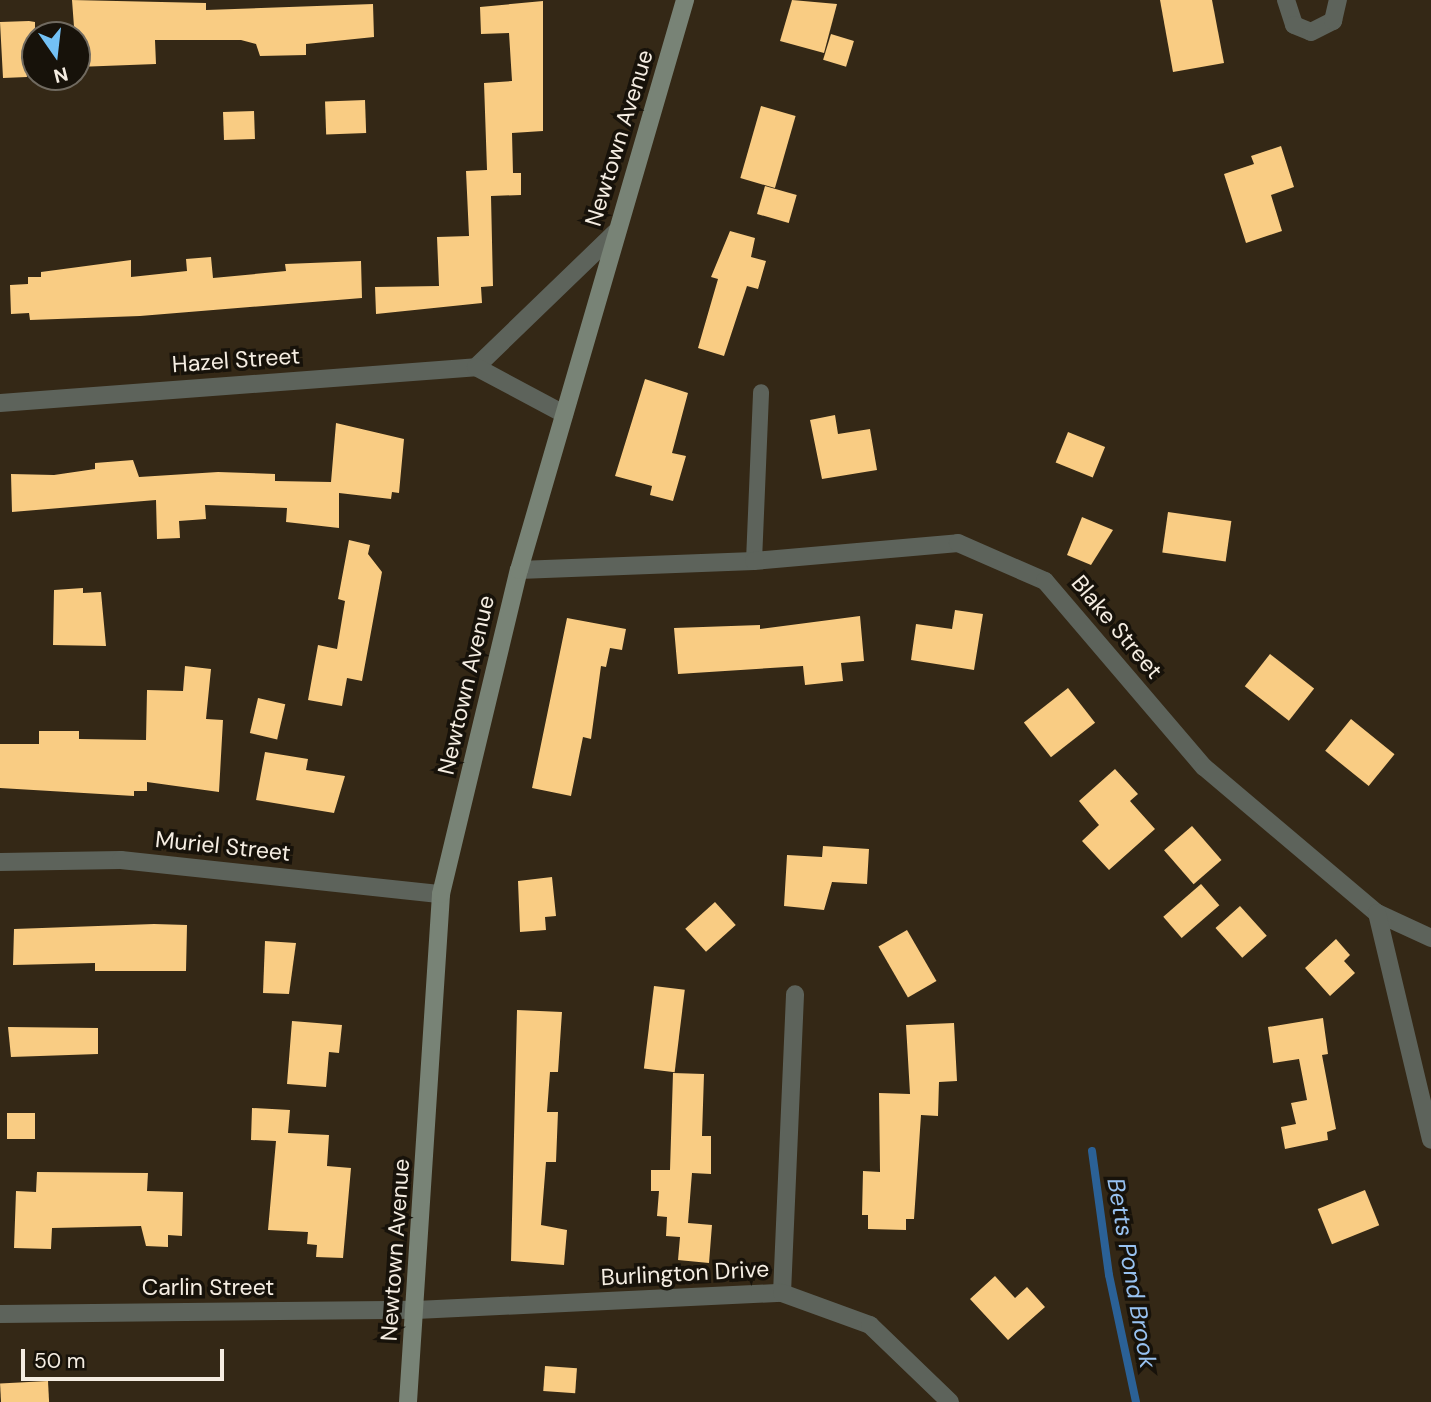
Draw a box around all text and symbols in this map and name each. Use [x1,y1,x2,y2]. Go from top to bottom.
north arrow [21,21,91,91]
street label: Newtown Avenue [579,46,659,230]
text: N [51,61,70,89]
street label: Hazel Street [171,342,301,378]
street label: Blake Street [1066,570,1168,684]
street label: Newtown Avenue [432,593,500,777]
street label: Muriel Street [154,825,292,867]
street label: Newtown Avenue [375,1158,415,1342]
water label: Betts Pond Brook [1101,1176,1163,1370]
street label: Burlington Drive [600,1255,770,1291]
street label: Carlin Street [142,1273,274,1301]
scale bar [24,1336,228,1380]
text: 50 m [34,1347,85,1375]

